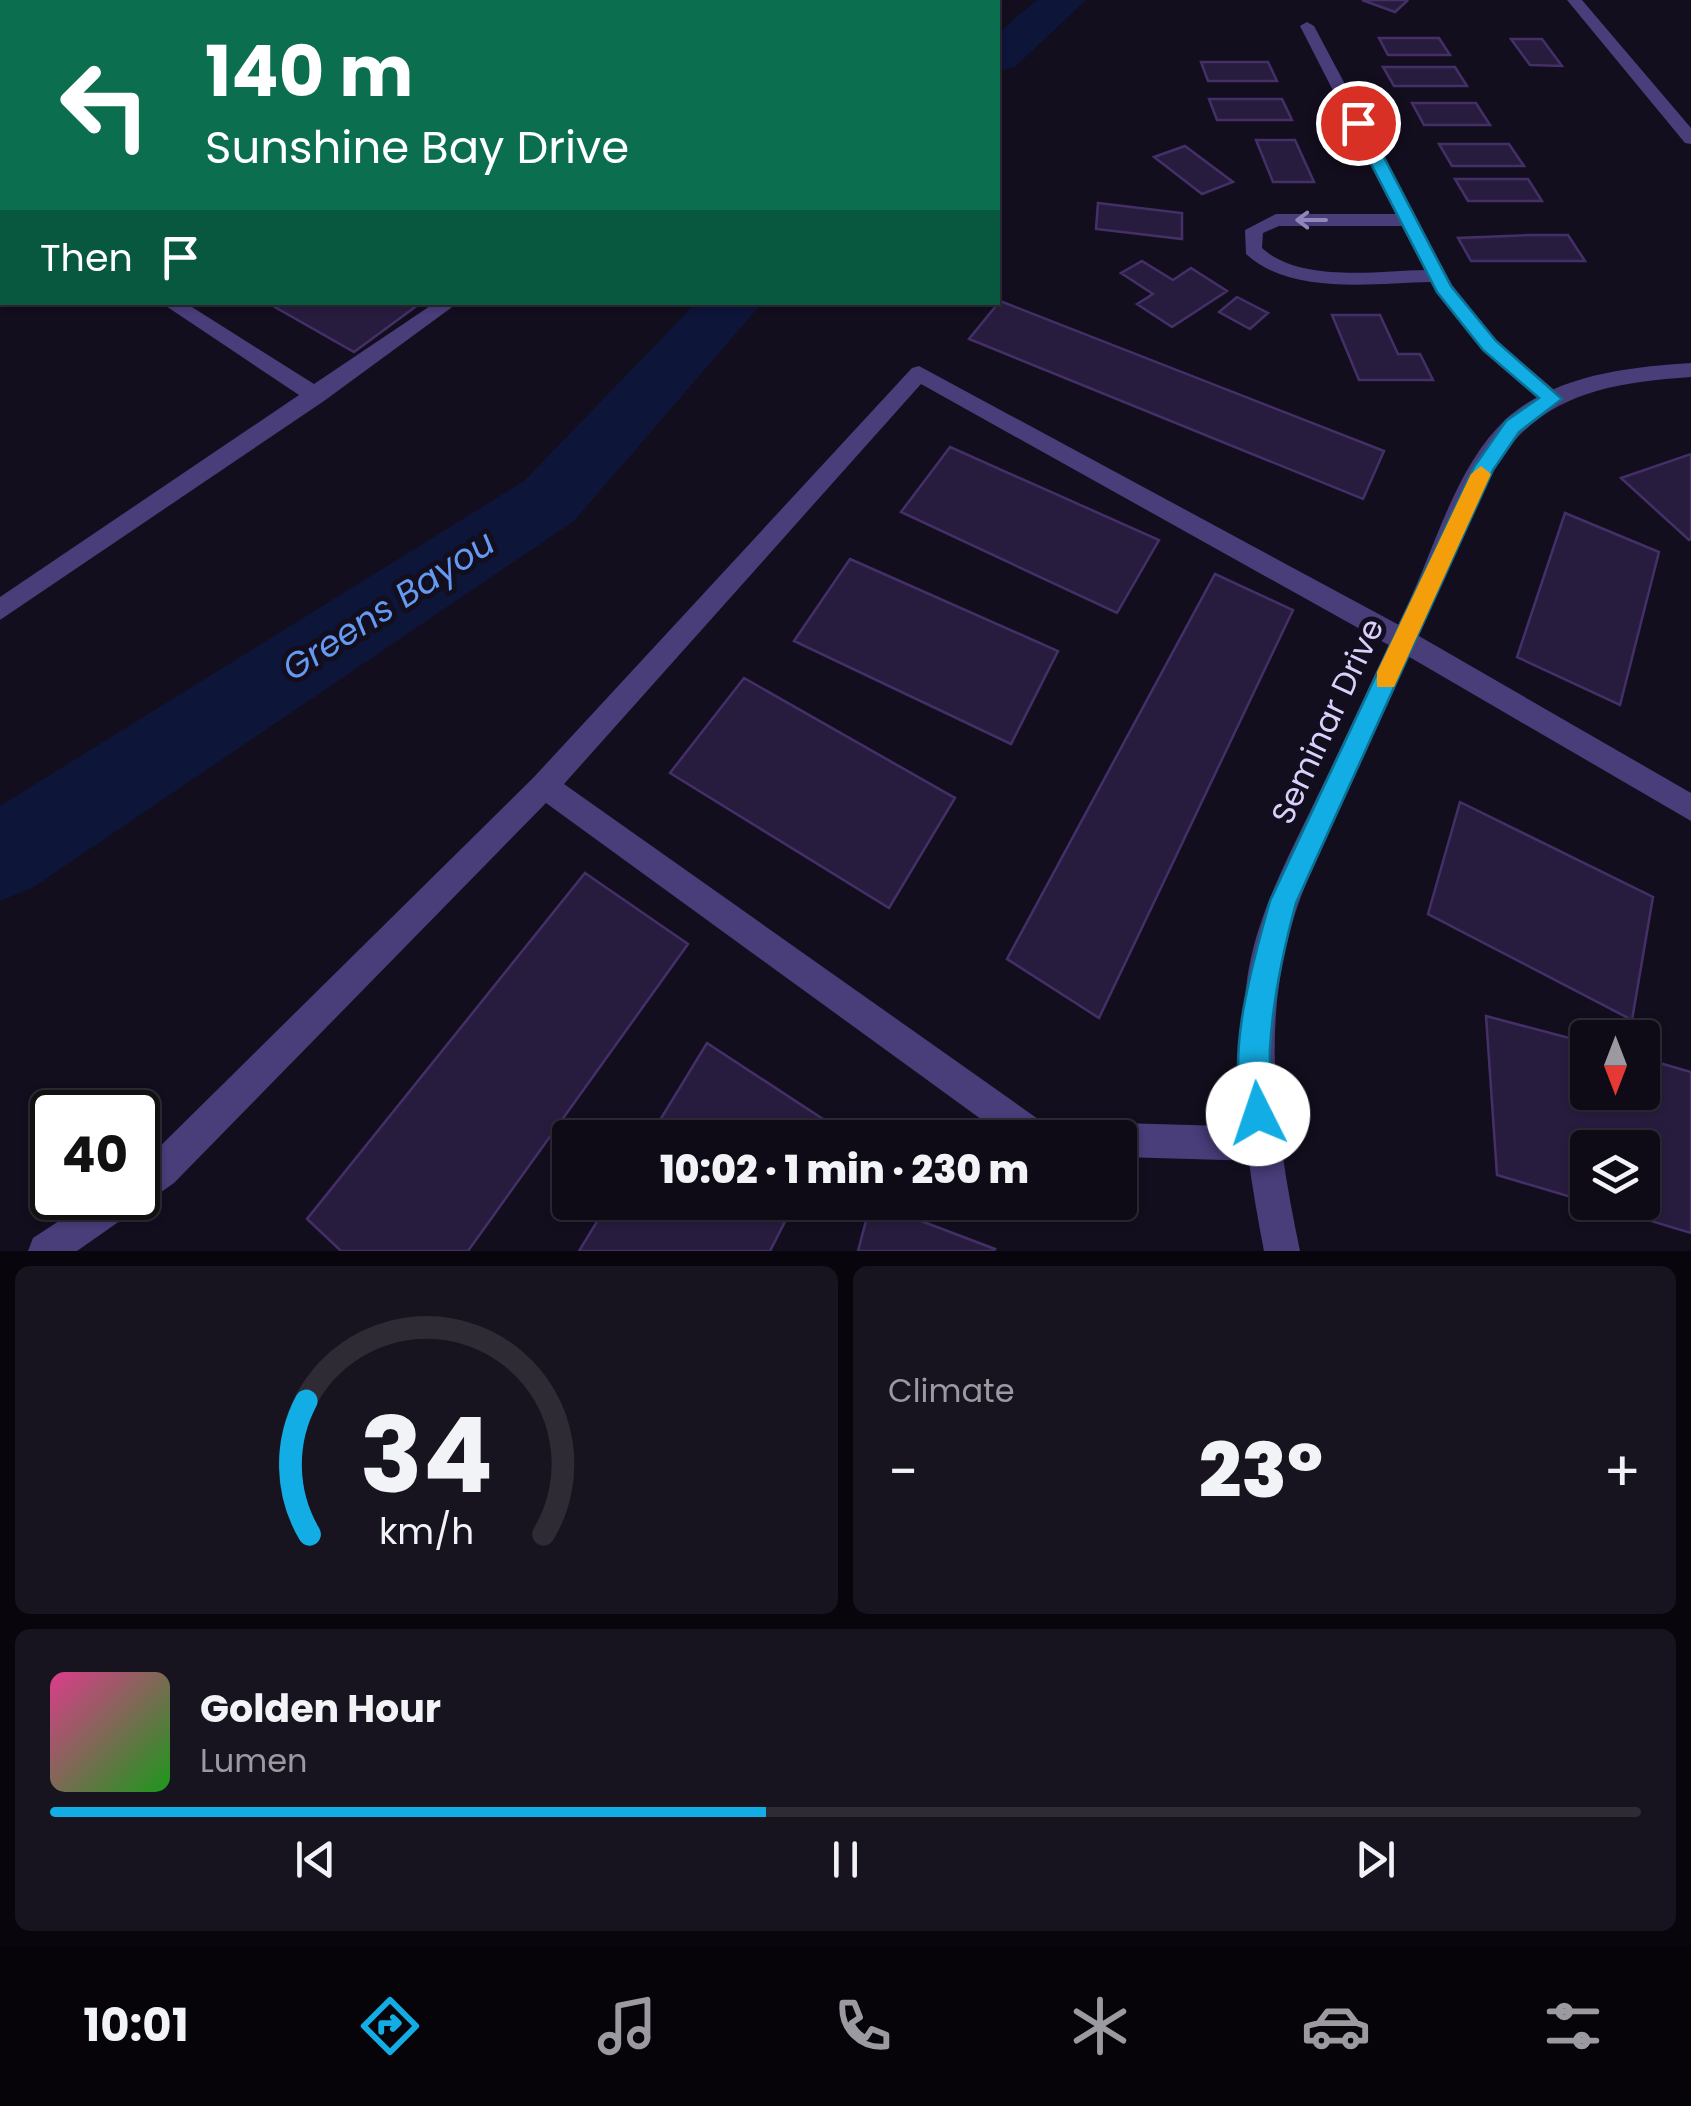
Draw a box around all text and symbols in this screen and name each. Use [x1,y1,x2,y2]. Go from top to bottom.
text: 140 m [205,22,413,121]
icon: left [40,40,170,170]
pin [1316,81,1401,166]
icon: arrive [1331,96,1386,151]
text: Sunshine Bay Drive [205,116,629,179]
one-way arrow [1296,210,1328,230]
icon: arrive [153,230,208,285]
text: Then [40,231,133,284]
water label: Greens Bayou [272,518,504,692]
street label: Seminar Drive [1260,611,1394,831]
north arrow [1570,1020,1660,1110]
map controls [1570,1020,1660,1220]
position arrow [1206,1062,1310,1166]
speed limit sign: 40 [30,1090,160,1220]
button: layers [1570,1130,1660,1220]
text: 10:02 · 1 min · 230 m [660,1143,1029,1196]
text: Climate [888,1368,1015,1413]
text: 34 [360,1383,493,1528]
text: 23° [1199,1418,1323,1523]
text: − [888,1433,918,1510]
text: + [1603,1433,1641,1510]
text: km/h [379,1506,474,1557]
text: Golden Hour [200,1682,441,1735]
text: Lumen [200,1738,308,1783]
icon: previous [288,1832,343,1887]
icon: pause [818,1832,873,1887]
icon: next [1348,1832,1403,1887]
icon: directions [355,1991,425,2061]
icon: music [592,1991,662,2061]
icon: phone [828,1991,898,2061]
icon: climate [1065,1991,1135,2061]
icon: car [1301,1991,1371,2061]
icon: filters [1538,1991,1608,2061]
text: 10:01 [83,1994,189,2057]

